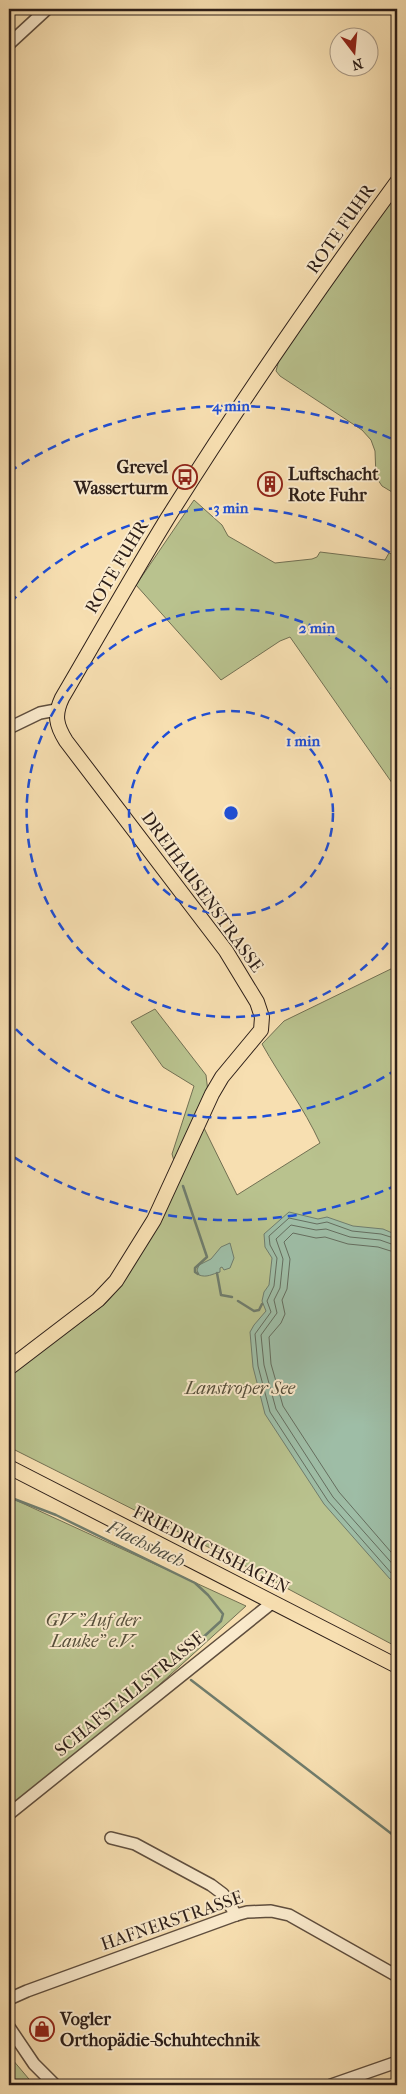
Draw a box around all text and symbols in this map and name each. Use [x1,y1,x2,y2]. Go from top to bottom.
north arrow [328,28,378,78]
text: N [350,54,365,74]
street label: ROTE FUHR [302,179,380,278]
text: 4 min [211,397,250,415]
place label: Grevel Wasserturm [73,457,169,499]
bus stop icon: Grevel Wasserturm [172,464,198,490]
place label: Luftschacht Rote Fuhr [288,464,379,506]
building icon: Luftschacht Rote Fuhr [257,471,283,497]
text: 3 min [214,499,249,517]
street label: ROTE FUHR [81,516,153,617]
text: 2 min [299,619,336,637]
text: 1 min [286,732,320,750]
centre of rings [222,804,240,822]
street label: DREIHAUSENSTRASSE [137,807,267,977]
park label: Lanstroper See [183,1378,296,1399]
street label: FRIEDRICHSHAGEN [129,1501,293,1599]
water label: Flachsbach [102,1515,189,1572]
park label: GV "Auf der Lauke" e.V. [46,1610,142,1652]
street label: SCHAFSTALLSTRASSE [51,1627,209,1761]
street label: HAFNERSTRASSE [98,1887,246,1955]
place label: Vogler Orthopädie-Schuhtechnik [59,2009,260,2051]
shop icon: Vogler Orthopädie-Schuhtechnik [29,2016,55,2042]

